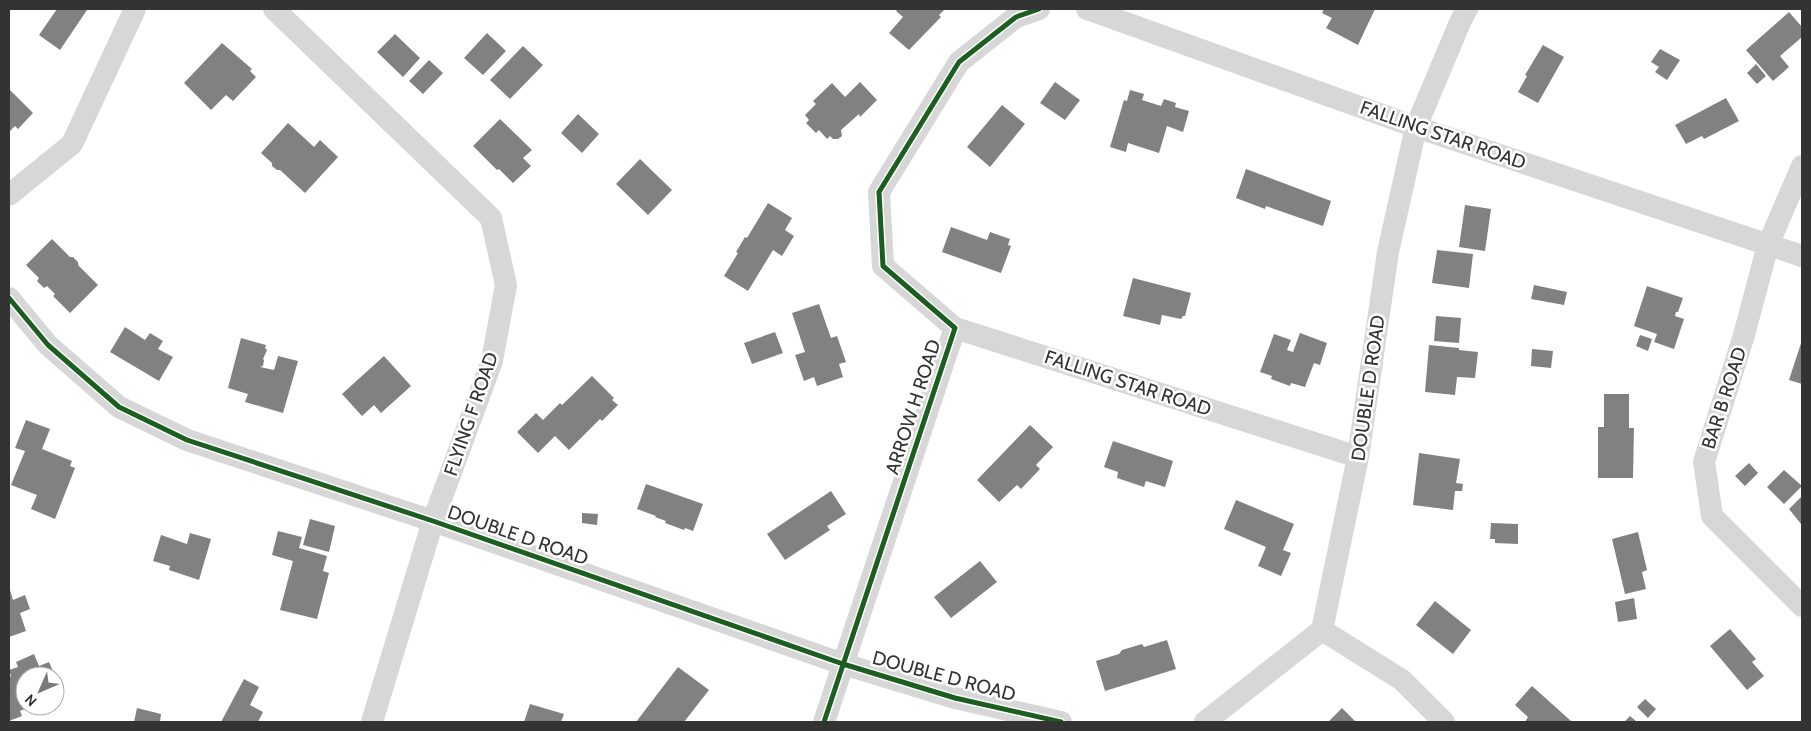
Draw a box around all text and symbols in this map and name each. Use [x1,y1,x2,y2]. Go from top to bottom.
street label: FALLING STAR ROAD [1357,96,1529,174]
street label: DOUBLE D ROAD [1346,313,1390,463]
street label: ARROW H ROAD [880,336,946,477]
street label: BAR B ROAD [1697,344,1751,452]
street label: FALLING STAR ROAD [1042,345,1214,421]
street label: FLYING F ROAD [439,349,503,479]
street label: DOUBLE D ROAD [445,500,592,570]
street label: DOUBLE D ROAD [870,646,1018,706]
north arrow [15,666,65,716]
text: N [21,690,41,710]

